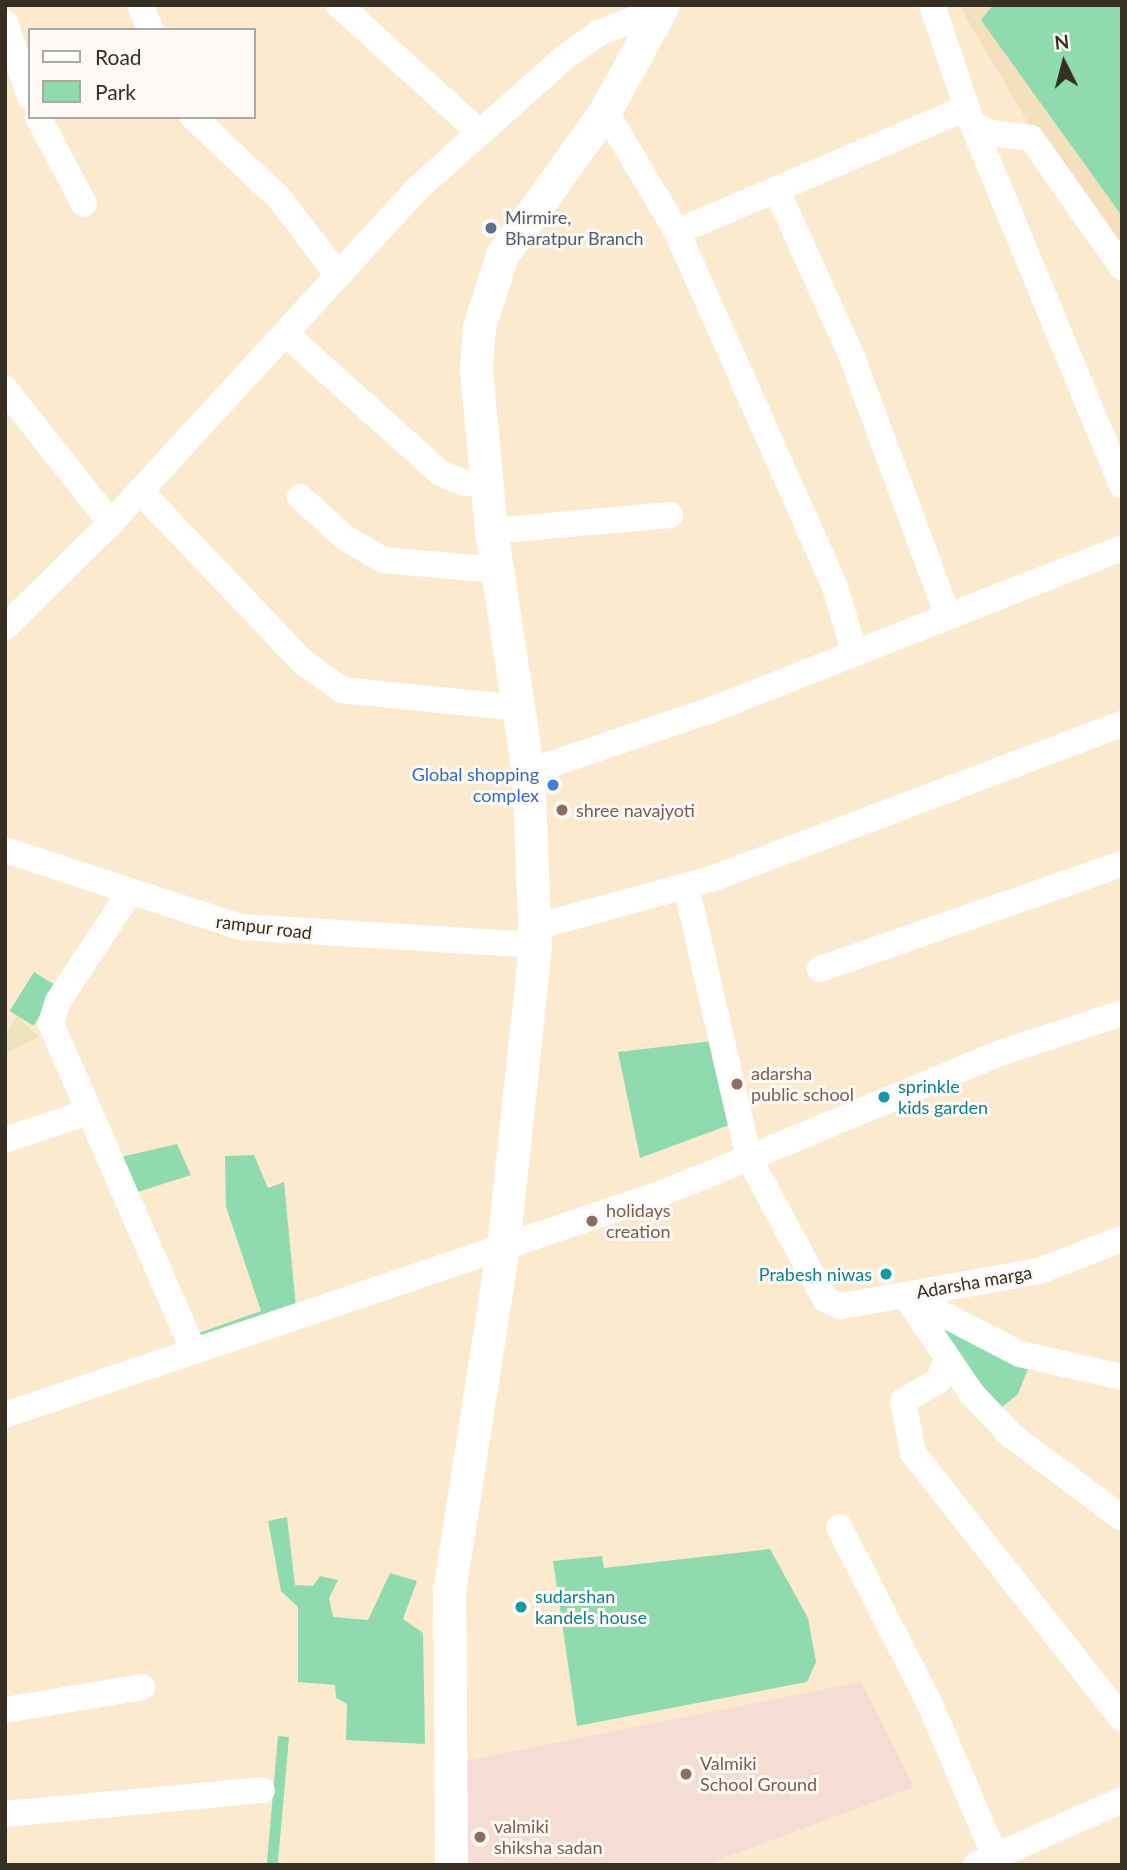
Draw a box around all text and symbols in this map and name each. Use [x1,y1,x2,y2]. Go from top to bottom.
legend [28,28,256,119]
north arrow [1029,28,1099,98]
text: N [1053,29,1070,54]
text: Road [95,44,142,69]
text: Park [95,79,136,104]
place label: Mirmire, Bharatpur Branch [505,207,644,249]
marker: Mirmire, Bharatpur Branch [483,220,499,236]
place label: Global shopping complex [412,764,539,806]
marker: Global shopping complex [545,777,561,793]
place label: shree navajyoti [576,799,695,821]
marker: shree navajyoti [554,802,570,818]
street label: rampur road [215,910,313,944]
place label: adarsha public school [751,1063,854,1106]
marker: adarsha public school [729,1076,745,1092]
place label: sprinkle kids garden [898,1076,988,1118]
marker: sprinkle kids garden [876,1089,892,1105]
place label: holidays creation [606,1200,671,1242]
marker: holidays creation [584,1213,600,1229]
street label: Adarsha marga [914,1261,1034,1303]
place label: Prabesh niwas [759,1263,872,1285]
marker: Prabesh niwas [878,1266,894,1282]
place label: sudarshan kandels house [535,1586,647,1628]
marker: sudarshan kandels house [513,1599,529,1615]
place label: Valmiki School Ground [700,1753,817,1796]
marker: Valmiki School Ground [678,1766,694,1782]
place label: valmiki shiksha sadan [494,1816,603,1858]
marker: valmiki shiksha sadan [472,1829,488,1845]

